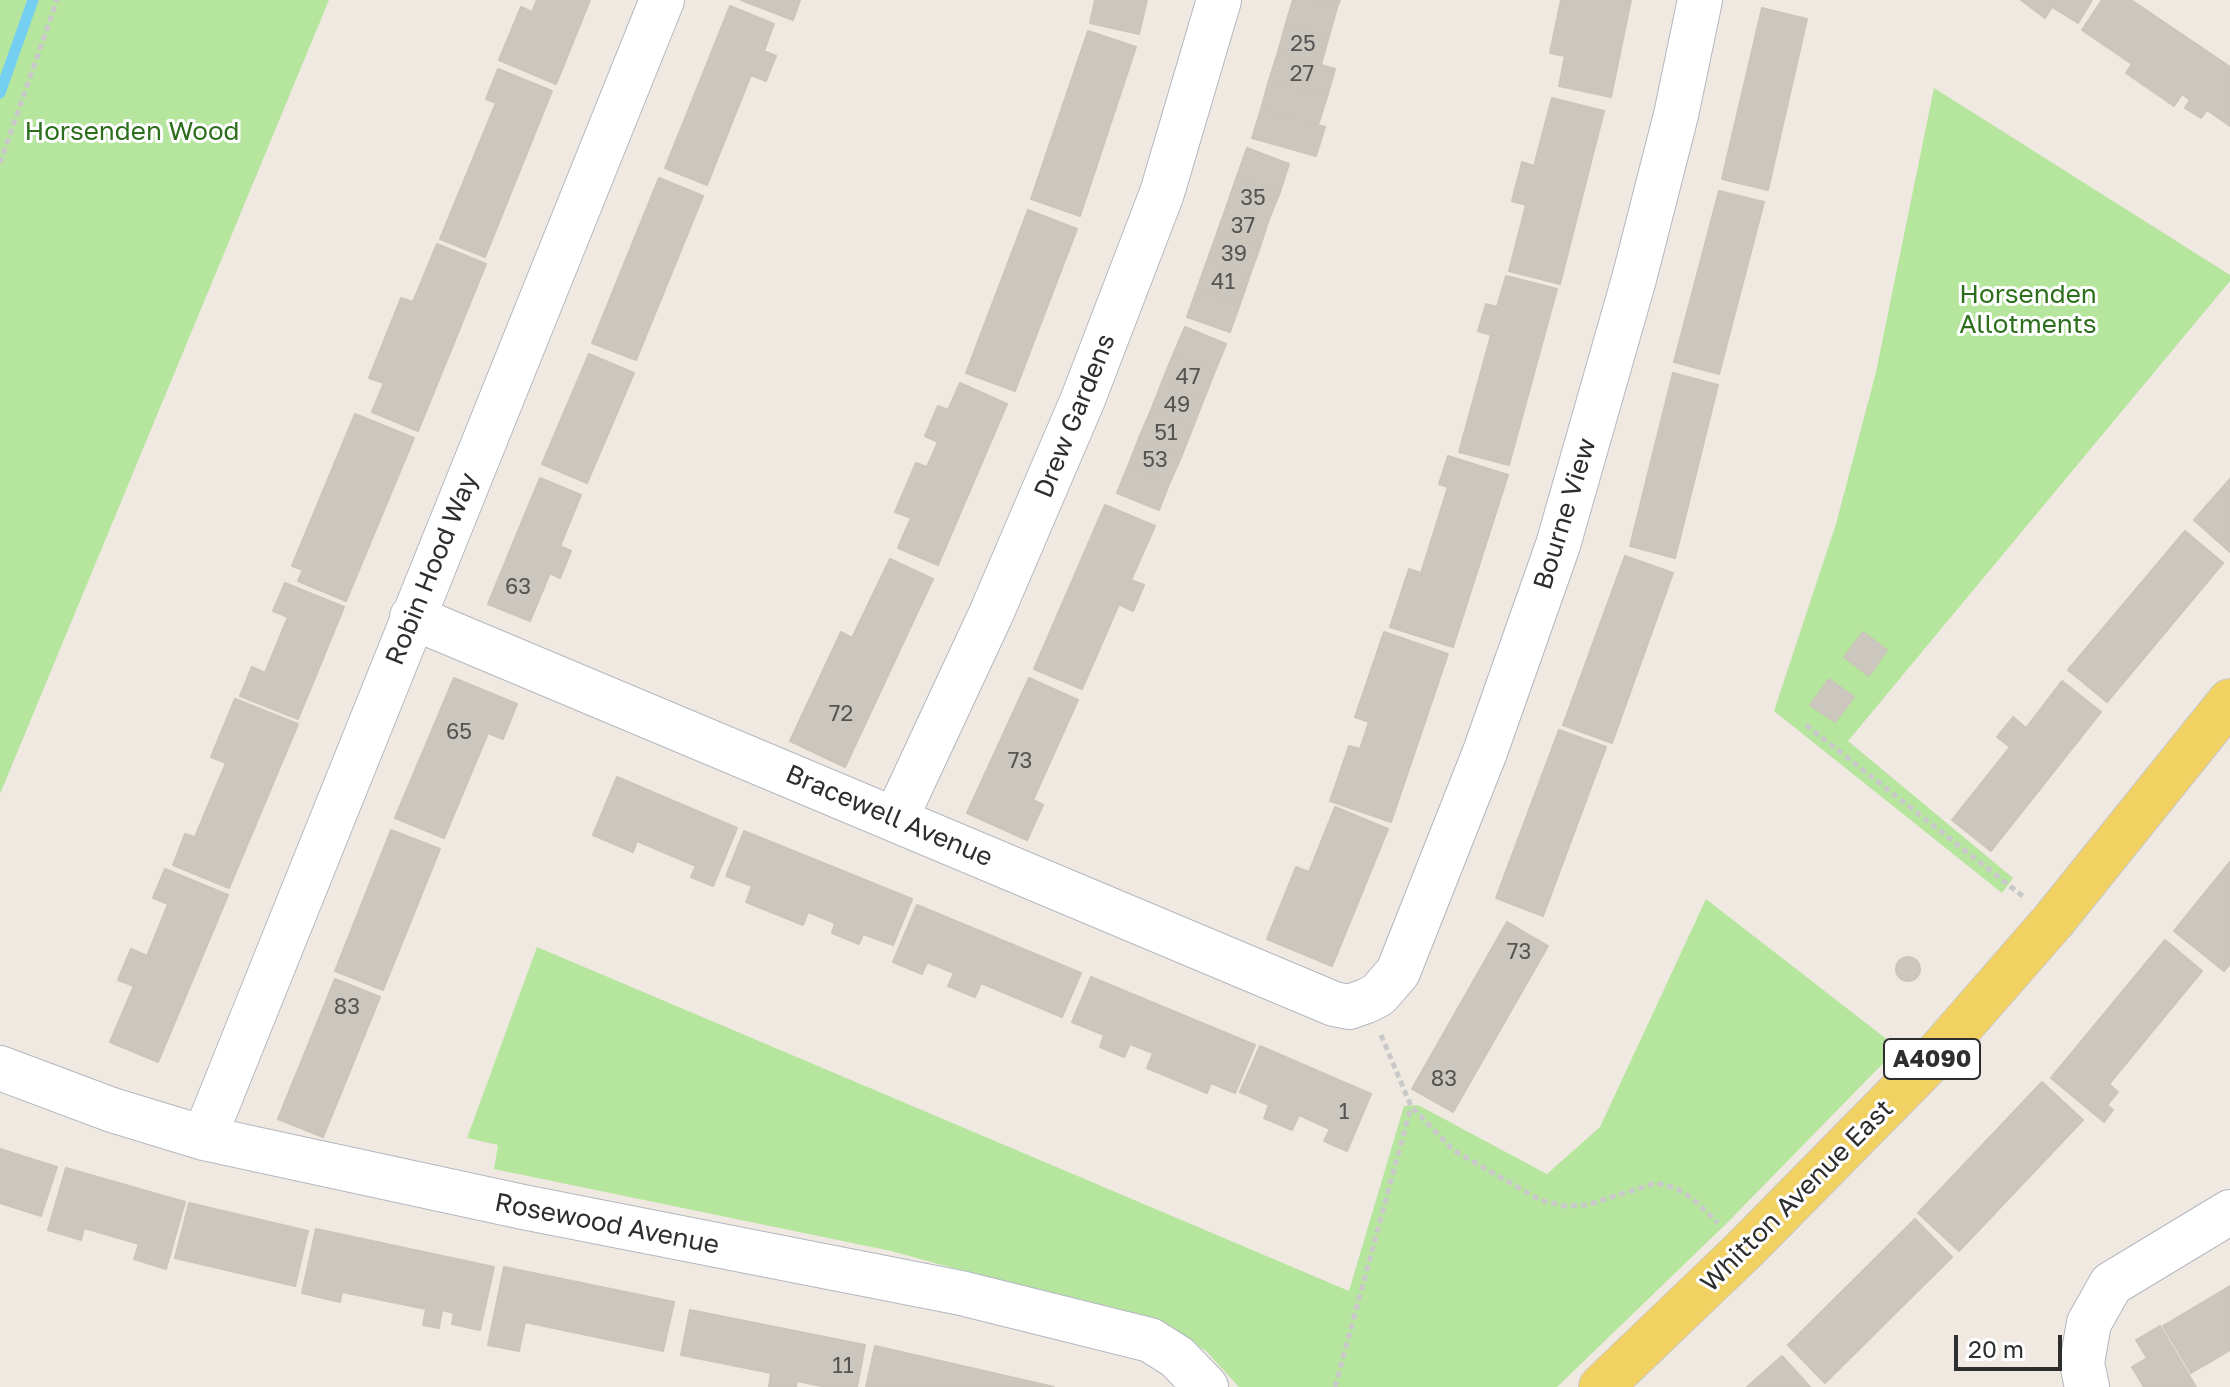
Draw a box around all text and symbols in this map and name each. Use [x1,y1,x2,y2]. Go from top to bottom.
house number: 25 [1290,31,1316,57]
house number: 27 [1290,61,1314,87]
park label: Horsenden Wood [24,116,240,148]
house number: 35 [1240,185,1266,211]
house number: 37 [1231,213,1255,239]
house number: 39 [1221,241,1247,267]
house number: 41 [1211,269,1235,295]
park label: Horsenden Allotments [1959,279,2097,340]
street label: Drew Gardens [1028,329,1122,503]
house number: 47 [1175,364,1201,390]
house number: 49 [1164,392,1190,418]
house number: 51 [1154,420,1178,446]
street label: Bourne View [1527,434,1603,594]
house number: 53 [1142,447,1168,473]
street label: Robin Hood Way [379,468,485,670]
house number: 63 [505,574,531,600]
house number: 72 [829,701,853,727]
house number: 65 [446,719,472,745]
house number: 73 [1008,748,1032,774]
street label: Bracewell Avenue [781,758,997,874]
house number: 73 [1507,939,1531,965]
house number: 83 [334,994,360,1020]
road number: A4090 [1884,1039,1980,1079]
house number: 83 [1431,1066,1457,1092]
street label: Whitton Avenue East [1694,1093,1900,1299]
house number: 1 [1339,1099,1349,1125]
street label: Rosewood Avenue [492,1187,722,1261]
scale bar [1958,1319,2066,1369]
text: 20 m [1968,1334,2024,1363]
house number: 11 [832,1353,854,1379]

